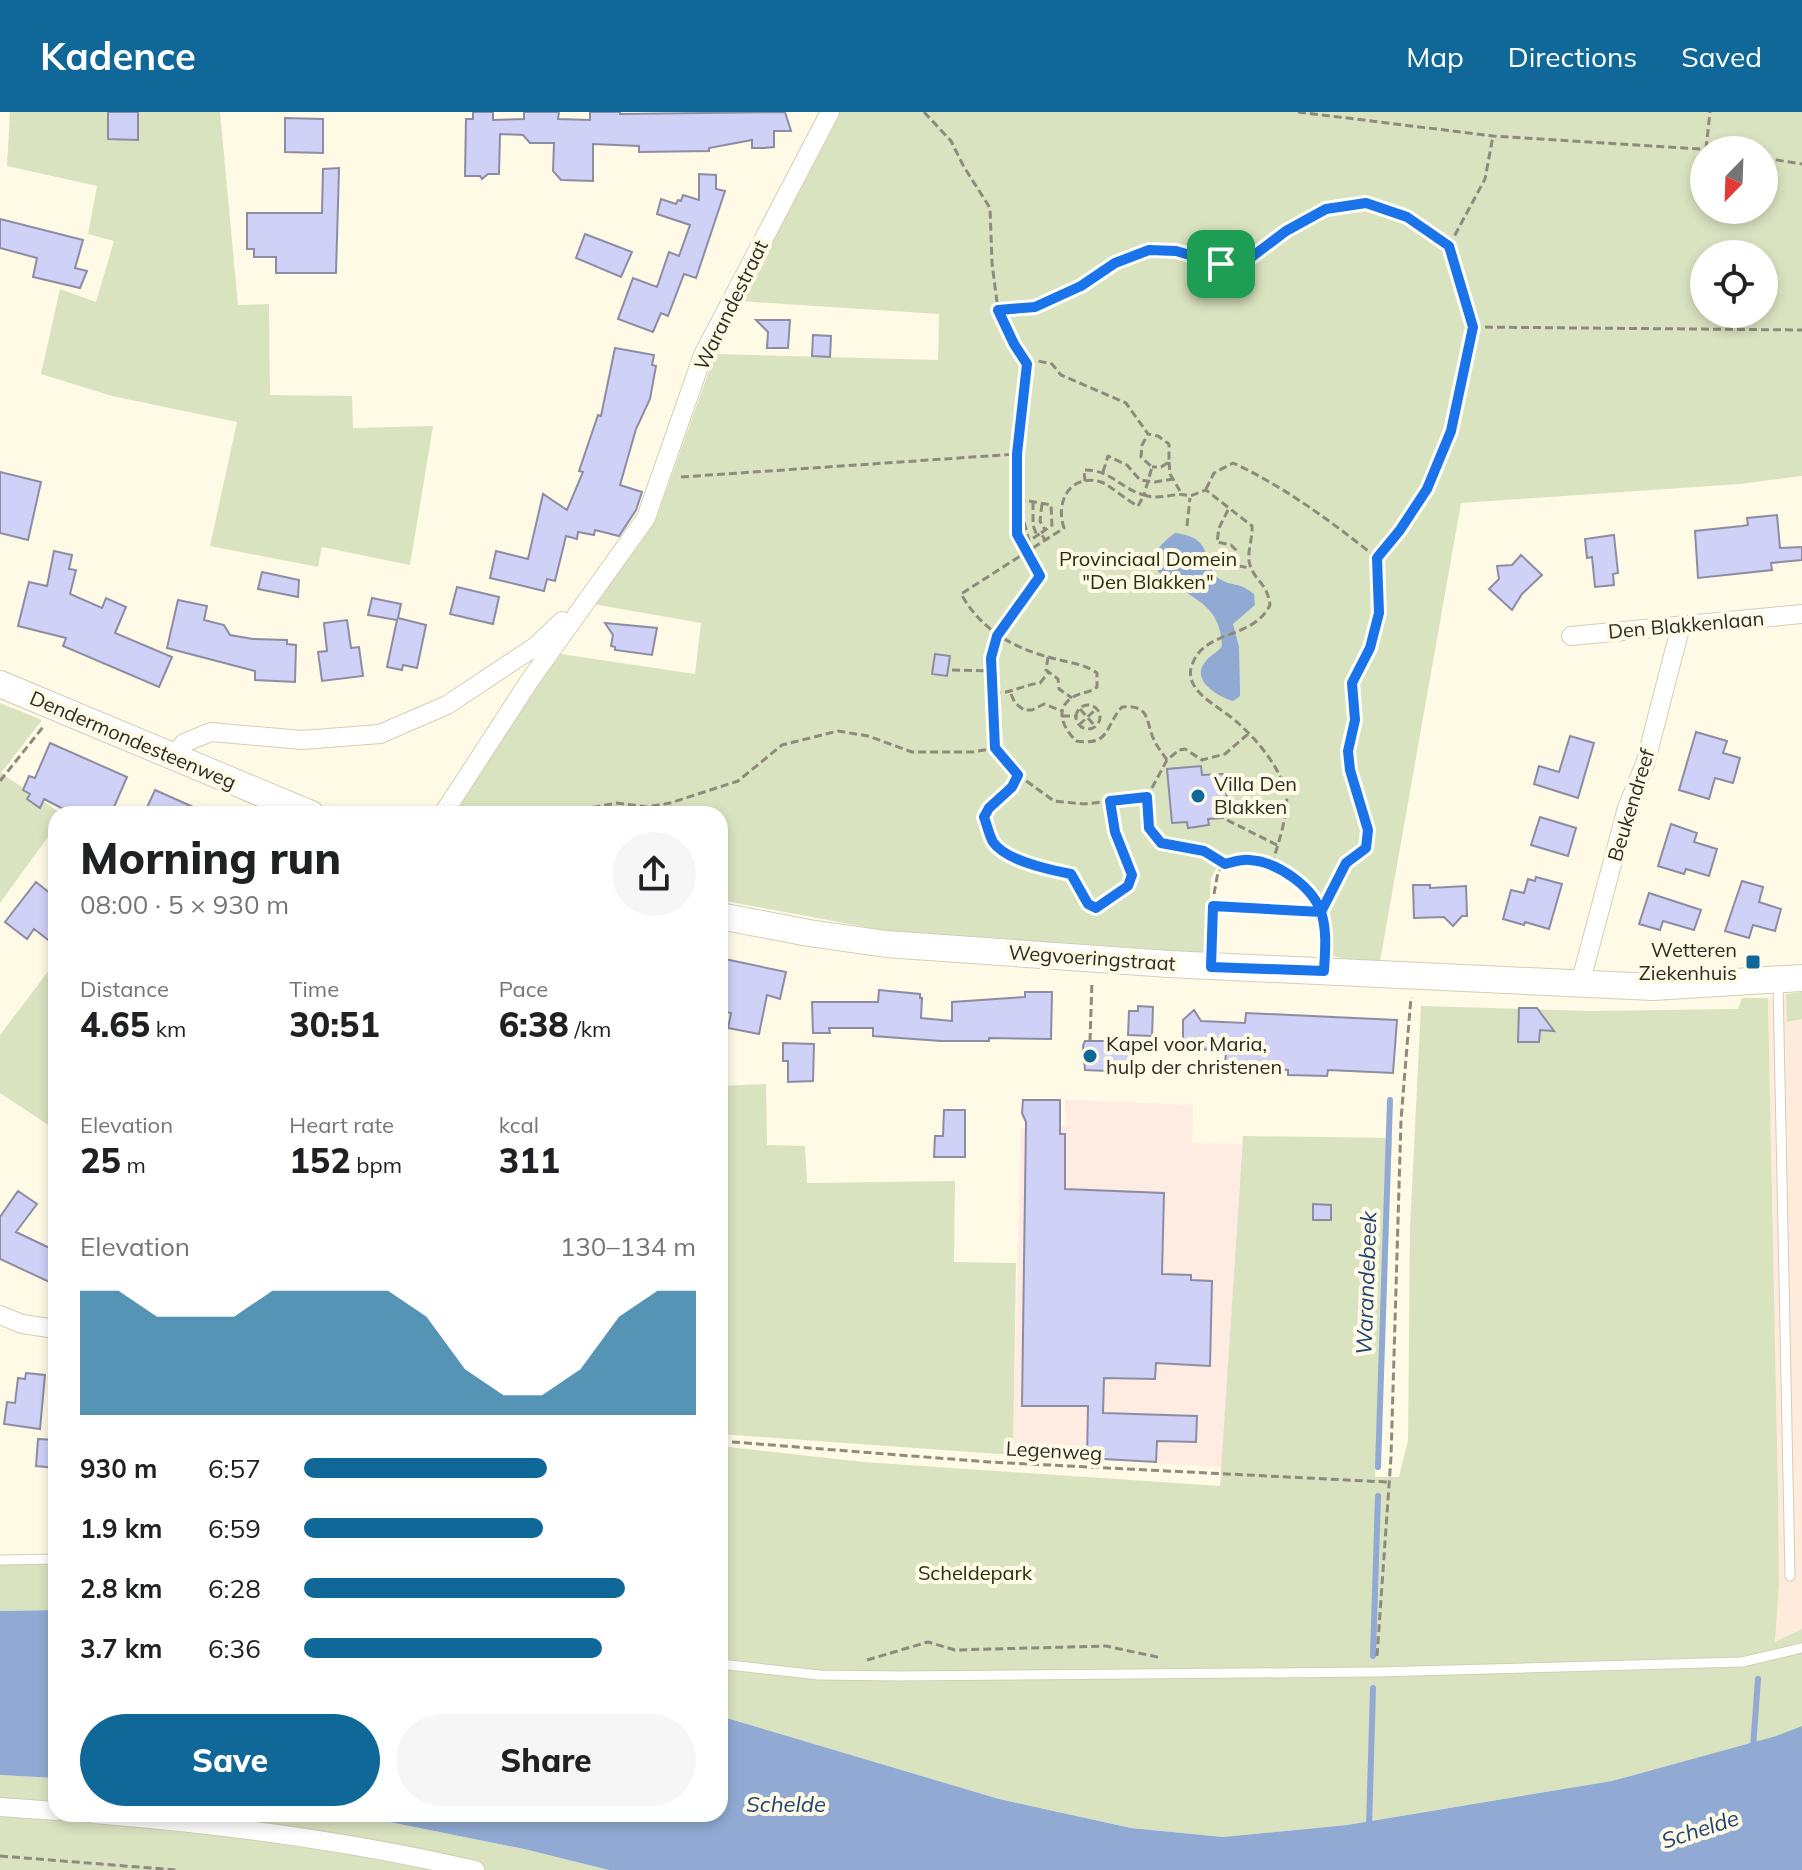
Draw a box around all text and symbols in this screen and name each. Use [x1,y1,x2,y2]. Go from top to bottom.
text: Kadence [40,32,196,80]
text: Map [1406,39,1464,74]
text: Directions [1508,39,1637,74]
text: Saved [1681,39,1762,74]
north arrow [1690,136,1778,224]
map controls [1690,136,1778,328]
pin [1187,230,1255,298]
street label: Warandestraat [688,236,773,374]
button: locate [1690,240,1778,328]
icon: arrive [1199,242,1243,286]
park label: Provinciaal Domein "Den Blakken" [1059,546,1237,594]
street label: Den Blakkenlaan [1607,605,1765,644]
street label: Dendermondesteenweg [26,685,240,794]
street label: Beukendreef [1602,745,1660,864]
place label: Villa Den Blakken [1214,771,1297,819]
marker: Villa Den Blakken [1189,787,1207,805]
text: Morning run [80,830,341,885]
button: share [612,832,696,916]
text: 08:00 · 5 × 930 m [80,888,289,921]
place label: Wetteren Ziekenhuis [1639,937,1737,985]
street label: Wegvoeringstraat [1008,939,1176,976]
marker: Wetteren Ziekenhuis [1744,953,1762,971]
text: Distance [80,975,169,1003]
text: Time [289,975,339,1003]
text: Pace [499,975,548,1003]
text: 4.65 [80,1003,150,1046]
text: 30:51 [289,1003,380,1046]
text: 6:38 [499,1003,569,1046]
text: km [150,1015,186,1043]
text: /km [569,1015,611,1043]
place label: Kapel voor Maria, hulp der christenen [1106,1031,1282,1079]
marker: Kapel voor Maria, hulp der christenen [1081,1047,1099,1065]
text: Elevation [80,1111,173,1139]
text: Heart rate [289,1111,394,1139]
text: kcal [499,1111,539,1139]
text: 25 [80,1139,121,1182]
text: 152 [289,1139,351,1182]
text: 311 [499,1139,560,1182]
text: m [121,1151,146,1179]
text: bpm [351,1151,402,1179]
water label: Warandebeek [1349,1210,1383,1355]
text: Elevation [80,1230,190,1263]
text: 130–134 m [560,1230,696,1263]
street label: Legenweg [1005,1435,1103,1466]
text: 930 m [80,1452,157,1485]
text: 6:57 [208,1452,261,1485]
text: 1.9 km [80,1512,163,1545]
text: 6:59 [208,1512,261,1545]
park label: Scheldepark [918,1560,1033,1585]
text: 2.8 km [80,1572,163,1605]
text: 6:28 [208,1572,261,1605]
text: 3.7 km [80,1632,163,1665]
text: 6:36 [208,1632,261,1665]
button: Save [80,1714,380,1806]
button: Share [396,1714,696,1806]
water label: Schelde [746,1790,826,1818]
water label: Schelde [1658,1803,1742,1855]

